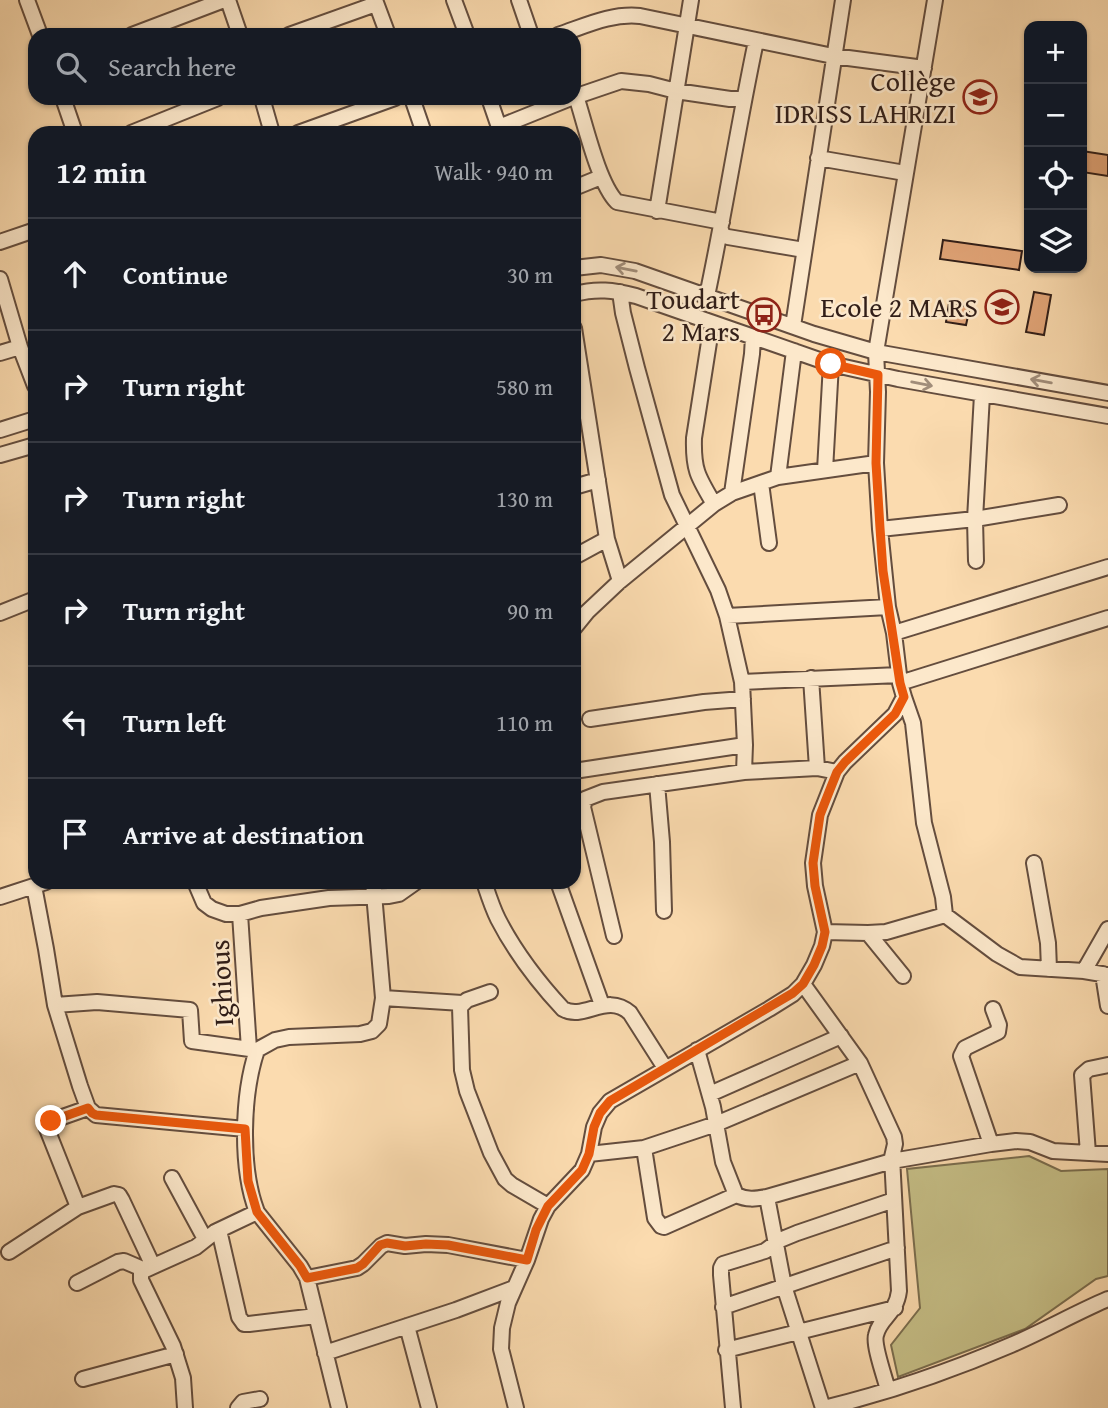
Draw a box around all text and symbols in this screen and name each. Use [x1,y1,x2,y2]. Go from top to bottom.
map controls [1024,21,1087,273]
button: + [1024,21,1087,84]
search box [28,28,581,105]
text: Search here [108,47,236,86]
icon: search [52,48,90,86]
place label: Collège IDRISS LAHRIZI [775,60,956,133]
school or university icon: Collège IDRISS LAHRIZI [961,78,999,116]
button: − [1024,84,1087,147]
button: locate [1024,147,1087,210]
text: 12 min [56,150,146,194]
text: Walk · 940 m [434,155,553,188]
button: layers [1024,210,1087,273]
icon: ahead [56,255,94,293]
text: Continue [123,255,228,294]
text: 30 m [507,258,553,291]
one-way arrow [615,262,638,275]
place label: Toudart 2 Mars [646,278,740,351]
place label: Ecole 2 MARS [821,286,978,327]
school or university icon: Ecole 2 MARS [983,288,1021,326]
bus stop icon: Toudart 2 Mars [745,296,783,334]
route start [815,348,846,379]
icon: right [56,367,94,405]
text: Turn right [123,367,245,406]
text: 580 m [496,370,553,403]
one-way arrow [1030,374,1053,387]
one-way arrow [910,377,932,391]
icon: right [56,479,94,517]
text: Turn right [123,479,245,518]
text: 130 m [496,482,553,515]
icon: right [56,591,94,629]
text: Turn right [123,591,245,630]
text: 90 m [507,594,553,627]
icon: left [56,703,94,741]
text: Turn left [123,703,226,742]
text: 110 m [496,706,553,739]
icon: arrive [56,815,94,853]
text: Arrive at destination [123,815,364,854]
street label: Ighious [198,939,243,1027]
route end [35,1105,66,1136]

